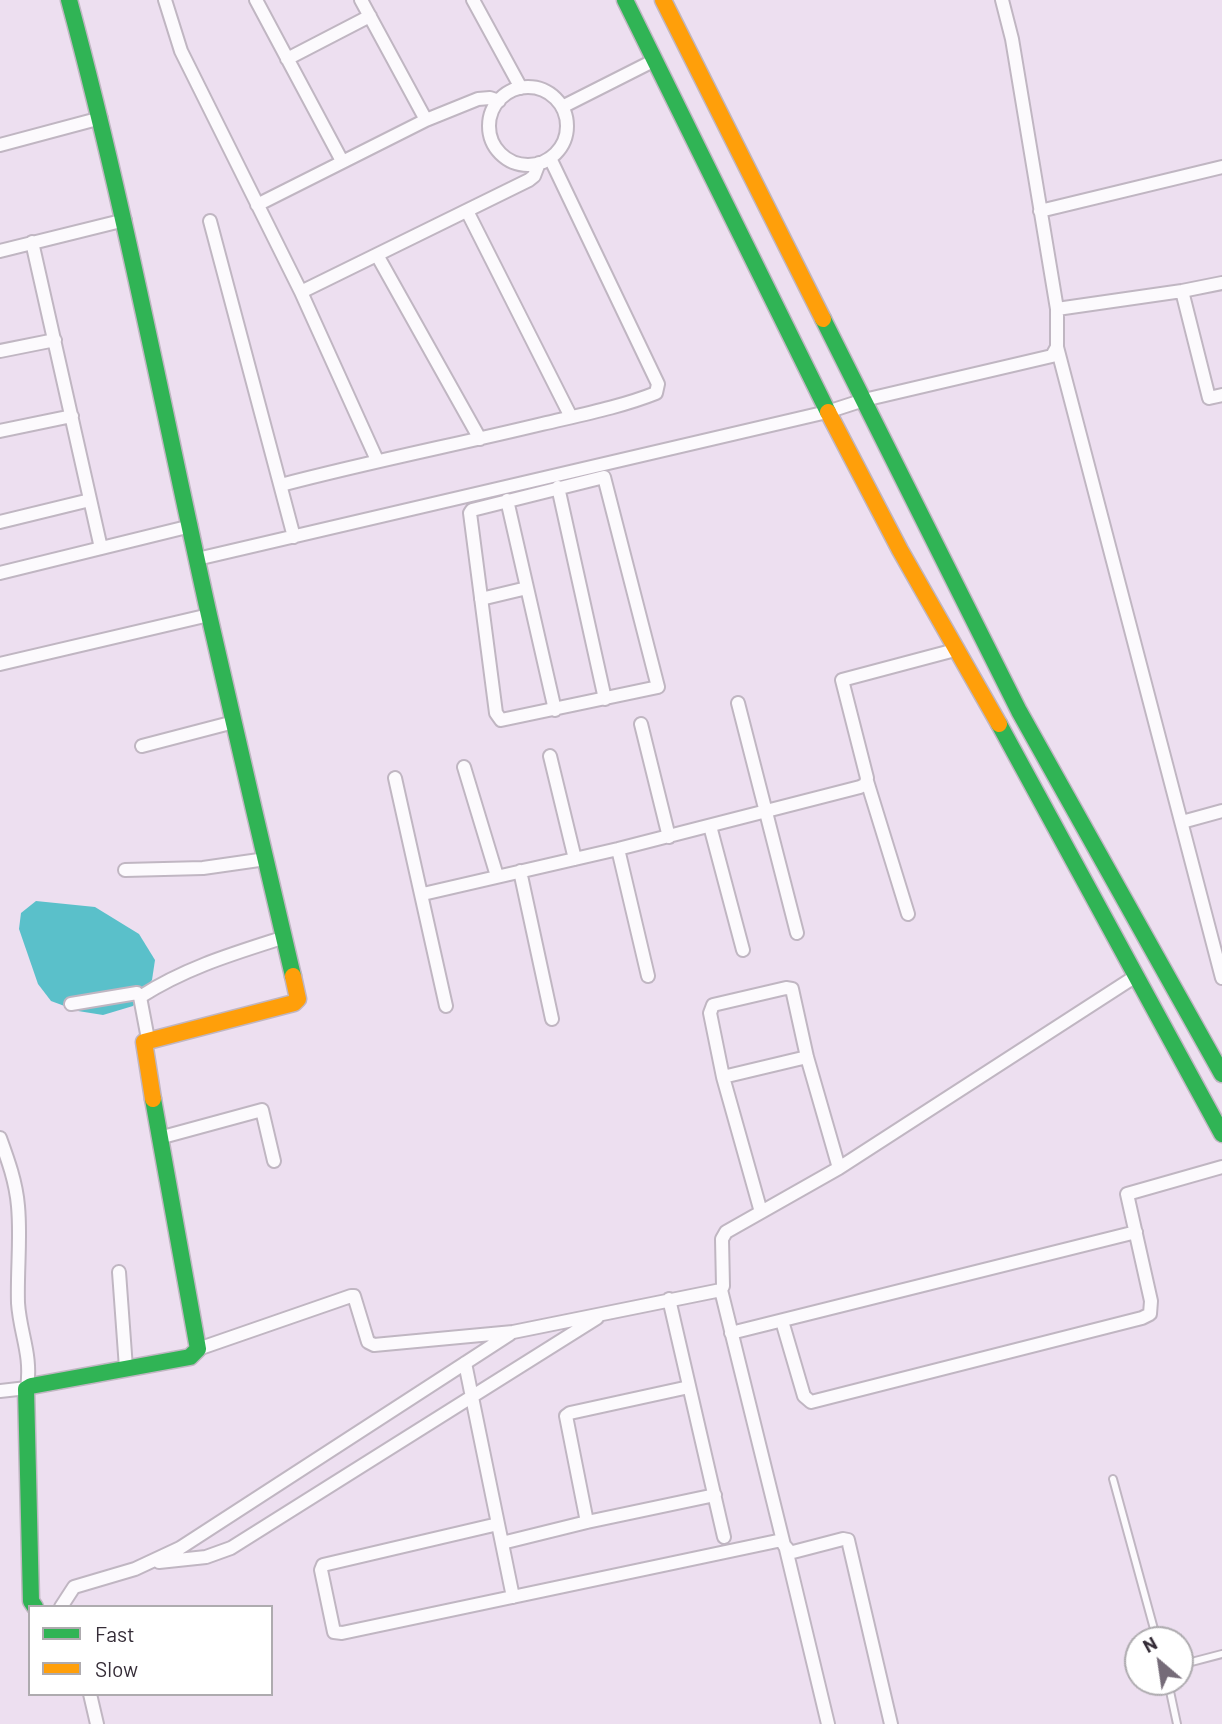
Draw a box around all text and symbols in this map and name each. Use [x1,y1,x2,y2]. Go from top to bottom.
legend [28,1605,273,1696]
text: Fast [95,1621,135,1646]
north arrow [1124,1626,1194,1696]
text: N [1138,1631,1161,1657]
text: Slow [95,1656,138,1681]

